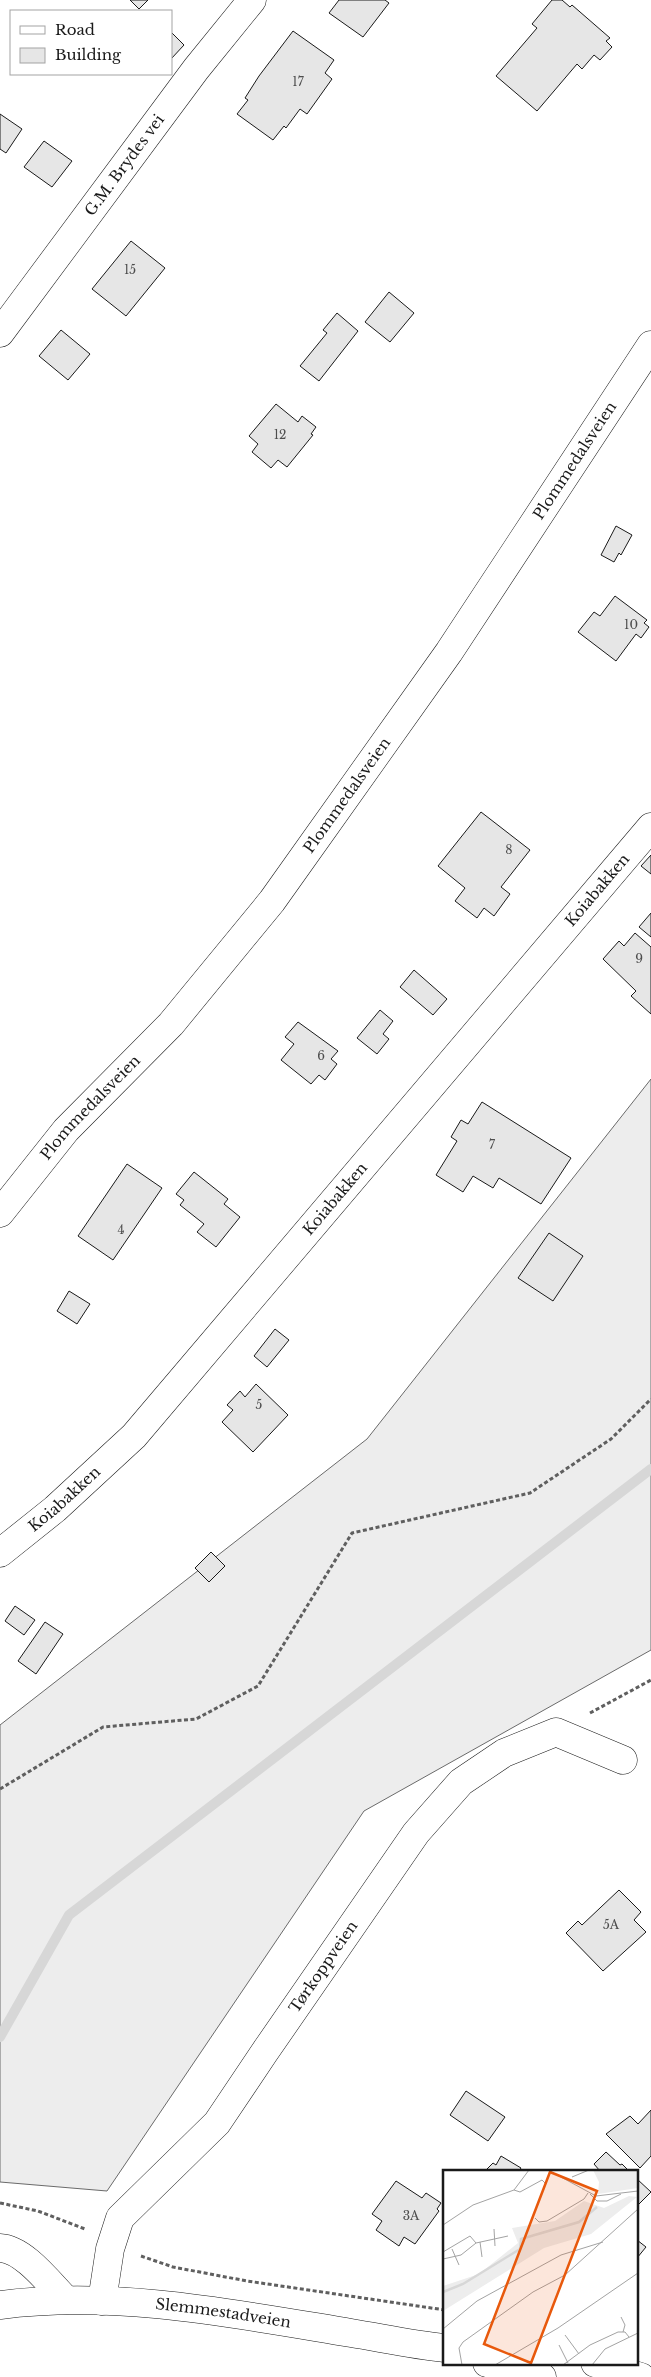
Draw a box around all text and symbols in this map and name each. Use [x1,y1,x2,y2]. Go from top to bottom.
legend [10,10,172,75]
text: Road [55,20,95,39]
text: Building [55,45,122,64]
house number: 17 [292,74,305,89]
street label: G.M. Brydes vei [80,110,168,219]
house number: 15 [124,262,136,277]
street label: Plommedalsveien [529,398,620,523]
house number: 12 [274,427,286,442]
house number: 10 [624,617,638,632]
street label: Plommedalsveien [299,734,394,857]
house number: 8 [505,842,513,857]
street label: Koiabakken [561,850,633,930]
house number: 9 [635,951,643,966]
house number: 6 [317,1048,325,1063]
street label: Plommedalsveien [36,1051,144,1164]
house number: 7 [489,1137,496,1152]
street label: Koiabakken [299,1158,371,1239]
house number: 4 [117,1222,125,1237]
house number: 5 [256,1397,263,1412]
street label: Koiabakken [24,1462,104,1536]
street label: Tørkoppveien [285,1917,361,2016]
house number: 5A [603,1917,620,1932]
inset map [443,2170,638,2364]
house number: 3A [403,2208,420,2223]
street label: Slemmestadveien [155,2294,292,2332]

